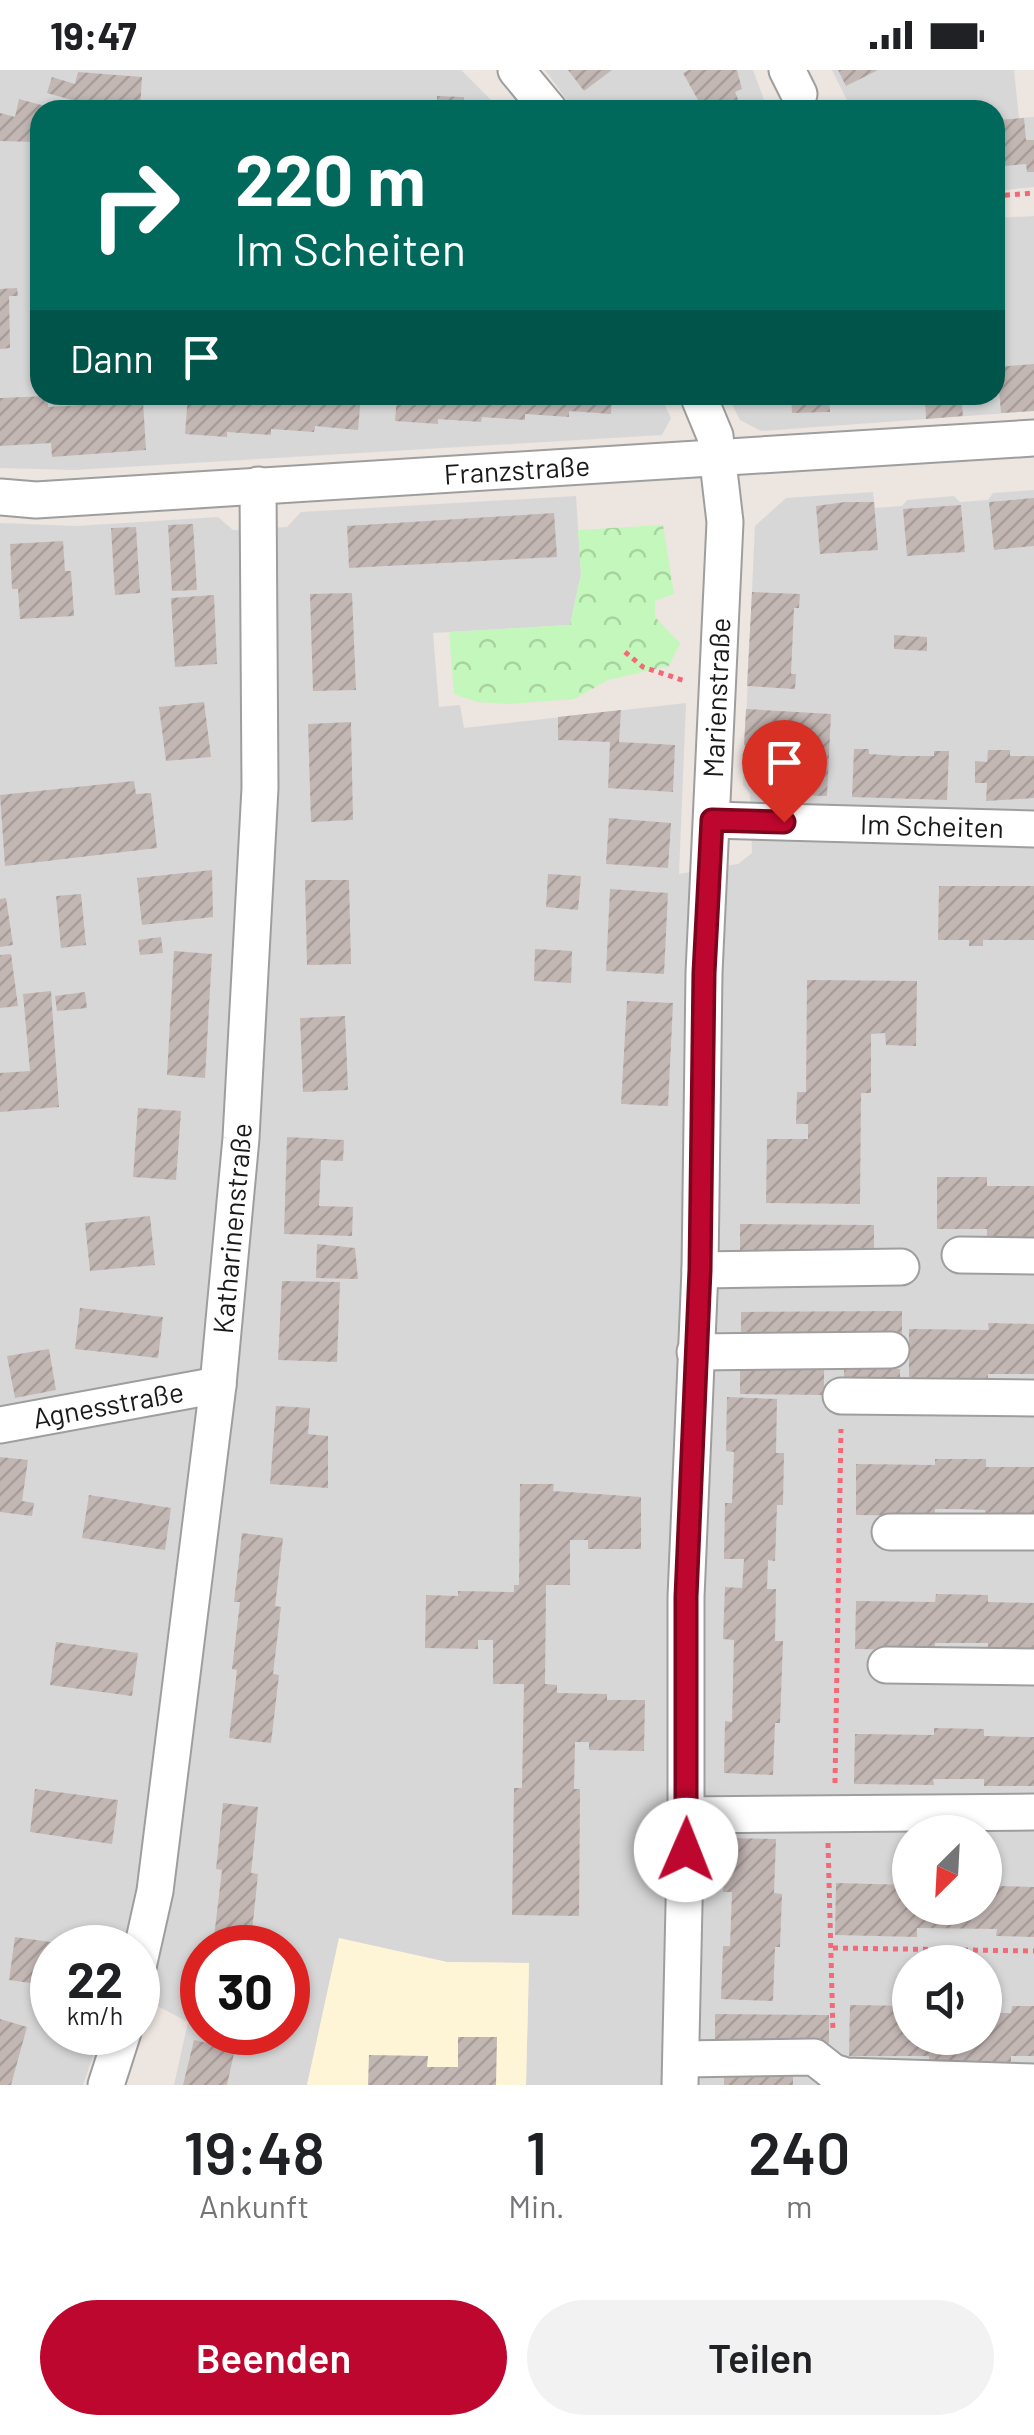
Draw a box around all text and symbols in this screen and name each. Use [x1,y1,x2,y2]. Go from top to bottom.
text: 19:47 [50,12,137,58]
text: 220 m [235,136,426,220]
icon: right [70,140,200,270]
text: Im Scheiten [235,221,466,275]
icon: arrive [174,330,229,385]
text: Dann [70,335,154,381]
street label: Franzstraße [443,448,591,491]
street label: Marienstraße [695,617,737,779]
pin [742,720,827,823]
icon: arrive [757,735,812,790]
street label: Im Scheiten [860,806,1004,844]
street label: Katharinenstraße [205,1122,258,1335]
street label: Agnesstraße [30,1374,186,1435]
position arrow [634,1798,738,1902]
north arrow [892,1815,1002,1925]
map controls [892,1815,1002,2055]
speed limit sign: 30 [180,1925,310,2055]
button: sound [892,1945,1002,2055]
text: 22 [67,1948,123,2008]
text: km/h [67,2000,123,2030]
text: 19:48 [184,2115,325,2187]
text: 1 [526,2115,547,2187]
text: 240 [748,2115,850,2187]
text: Ankunft [199,2186,309,2224]
text: Min. [508,2186,565,2224]
text: m [786,2186,813,2224]
button: Beenden [40,2300,507,2415]
button: Teilen [527,2300,994,2415]

